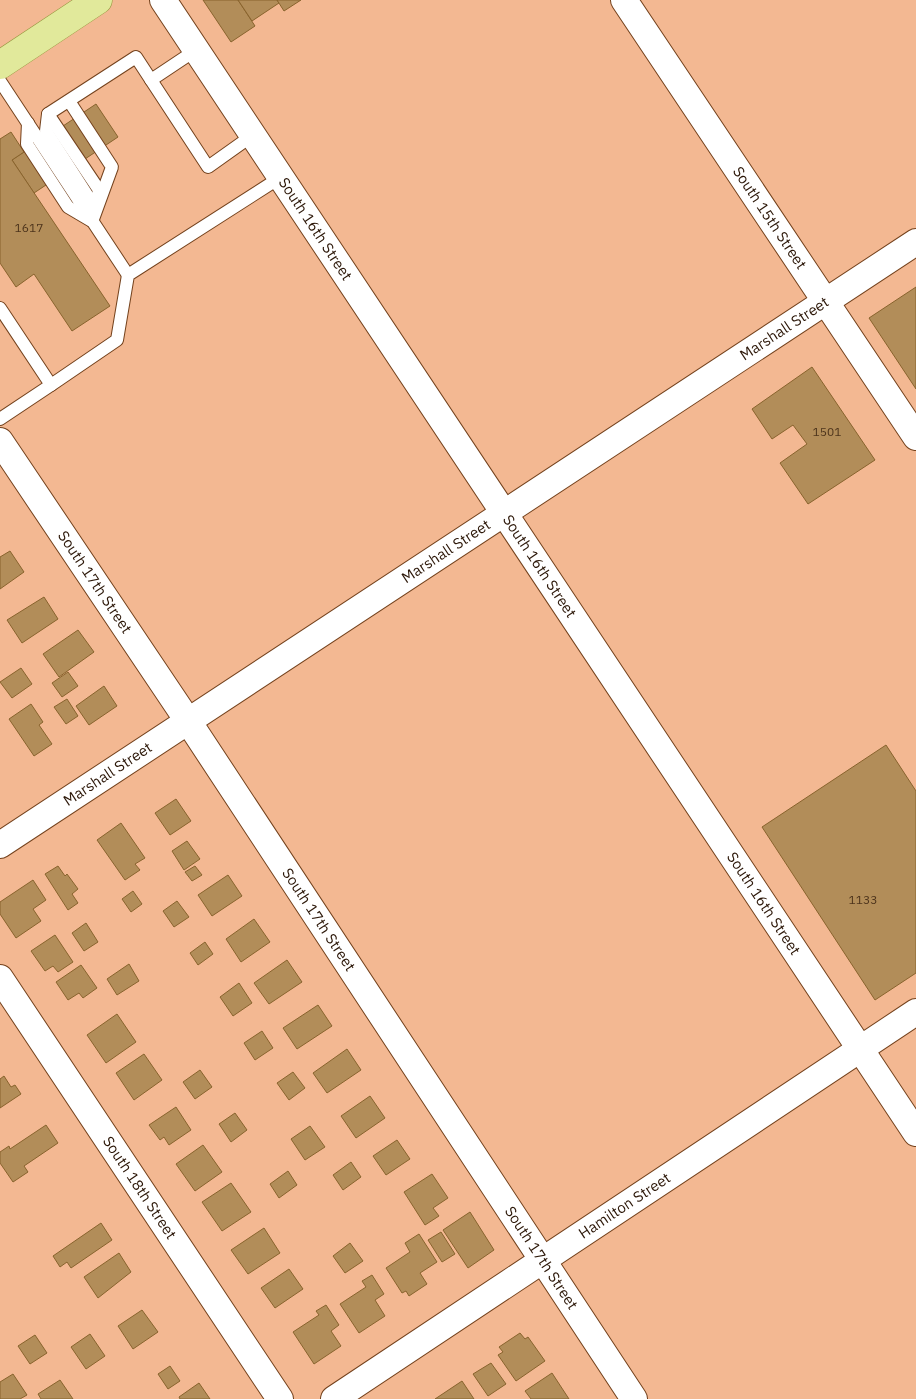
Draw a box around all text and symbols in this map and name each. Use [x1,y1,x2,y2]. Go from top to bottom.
street label: South 15th Street [729,163,811,273]
street label: South 16th Street [275,174,357,284]
house number: 1617 [15,220,43,235]
street label: Marshall Street [736,292,832,364]
house number: 1501 [813,424,841,439]
street label: South 16th Street [499,511,581,621]
street label: Marshall Street [398,515,494,587]
street label: South 17th Street [54,527,136,637]
street label: Marshall Street [59,738,155,810]
street label: South 16th Street [723,848,805,958]
street label: South 17th Street [278,864,360,975]
house number: 1133 [849,892,877,907]
street label: South 18th Street [99,1133,181,1243]
street label: Hamilton Street [575,1168,674,1243]
street label: South 17th Street [501,1203,582,1313]

